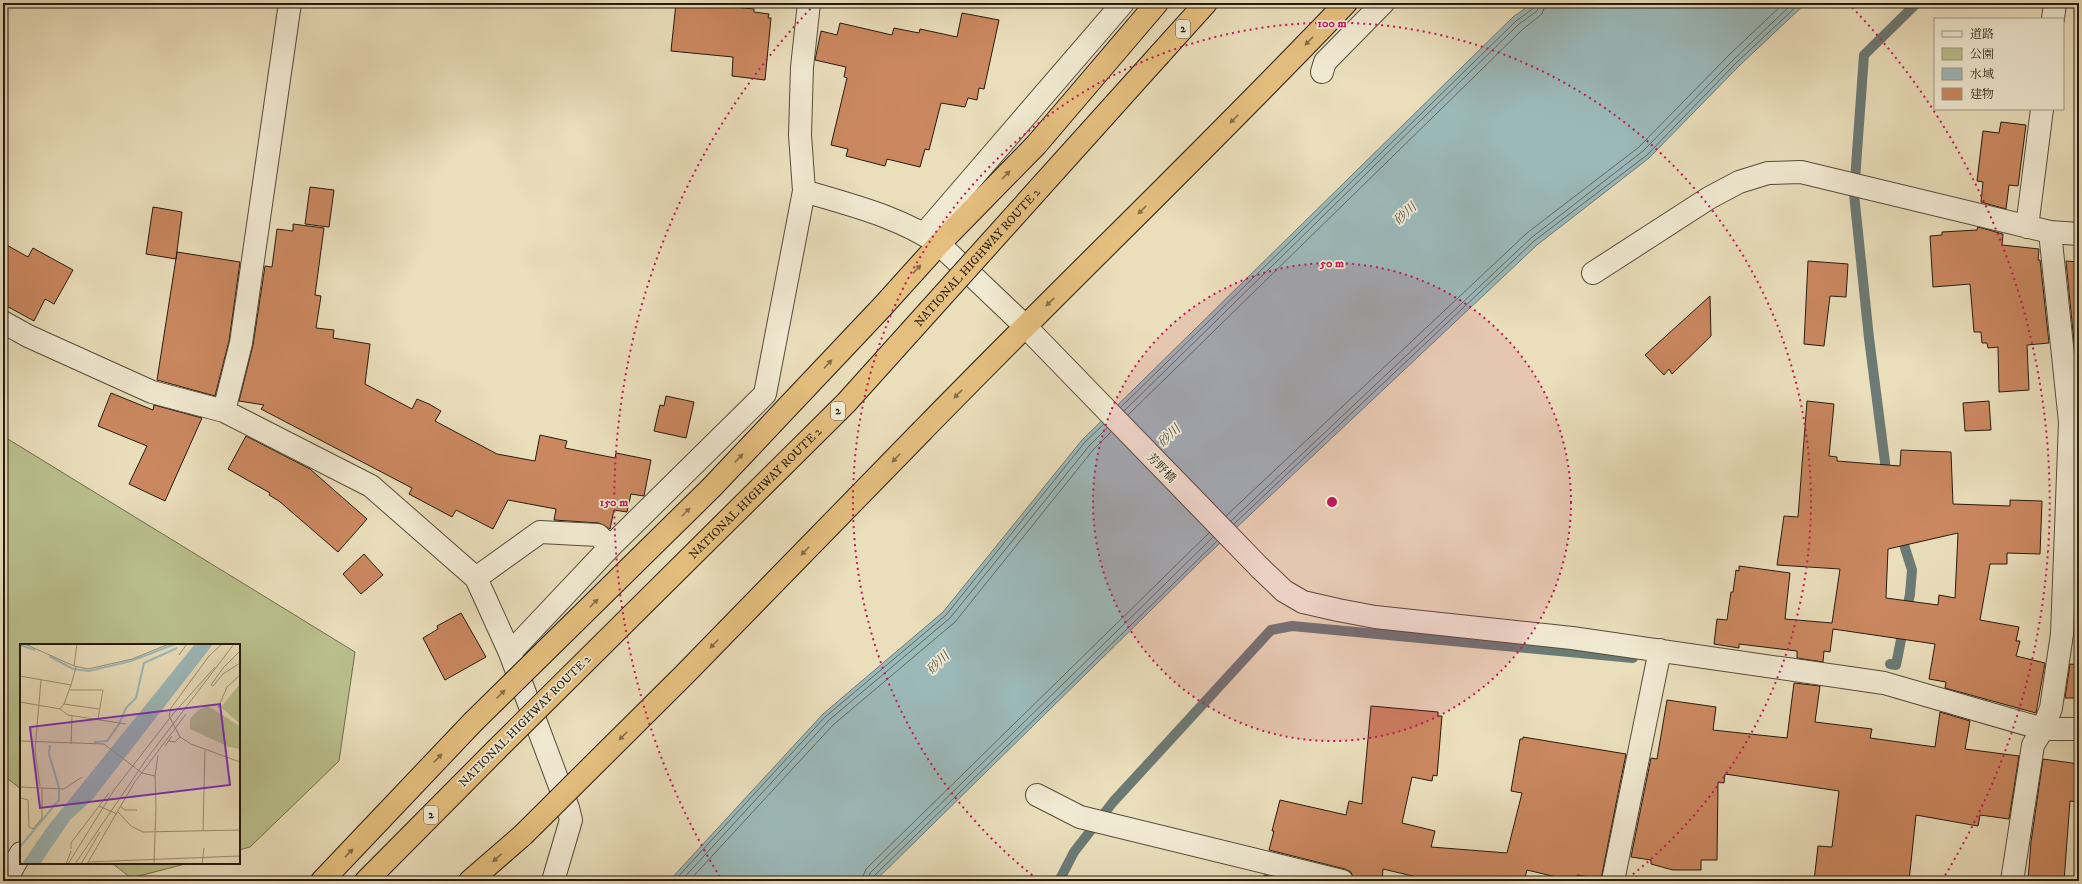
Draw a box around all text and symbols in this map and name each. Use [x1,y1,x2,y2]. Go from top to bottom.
text: 100 m [1318,16,1346,31]
legend [1934,18,2064,110]
road number: 2 [1176,20,1190,38]
text: 道路 [1970,27,1994,42]
one-way arrow [1304,36,1314,46]
text: 公園 [1970,47,1994,62]
text: 水域 [1970,67,1994,82]
text: 建物 [1970,87,1994,102]
one-way arrow [1229,114,1239,123]
one-way arrow [1002,170,1011,180]
street label: NATIONAL HIGHWAY ROUTE 2 [911,185,1043,329]
water label: 砂川 [1390,198,1421,229]
one-way arrow [1137,206,1147,215]
text: 50 m [1319,256,1344,271]
one-way arrow [912,263,921,274]
one-way arrow [1045,297,1055,307]
one-way arrow [823,359,833,369]
one-way arrow [953,389,963,399]
road number: 2 [831,402,845,420]
water label: 砂川 [1154,420,1185,451]
street label: NATIONAL HIGHWAY ROUTE 2 [686,424,825,562]
street label: 芳野橋 [1143,450,1179,486]
one-way arrow [734,453,744,463]
one-way arrow [891,453,901,463]
text: 150 m [600,495,628,510]
centre of rings [1325,495,1339,509]
one-way arrow [681,507,691,517]
one-way arrow [800,546,810,556]
one-way arrow [589,598,599,608]
one-way arrow [710,639,719,649]
inset map [20,644,240,864]
water label: 砂川 [923,647,954,678]
street label: NATIONAL HIGHWAY ROUTE 2 [456,652,594,790]
one-way arrow [496,689,506,699]
one-way arrow [618,731,628,741]
one-way arrow [434,753,443,764]
road number: 2 [424,806,438,824]
one-way arrow [344,848,354,858]
one-way arrow [492,853,501,862]

